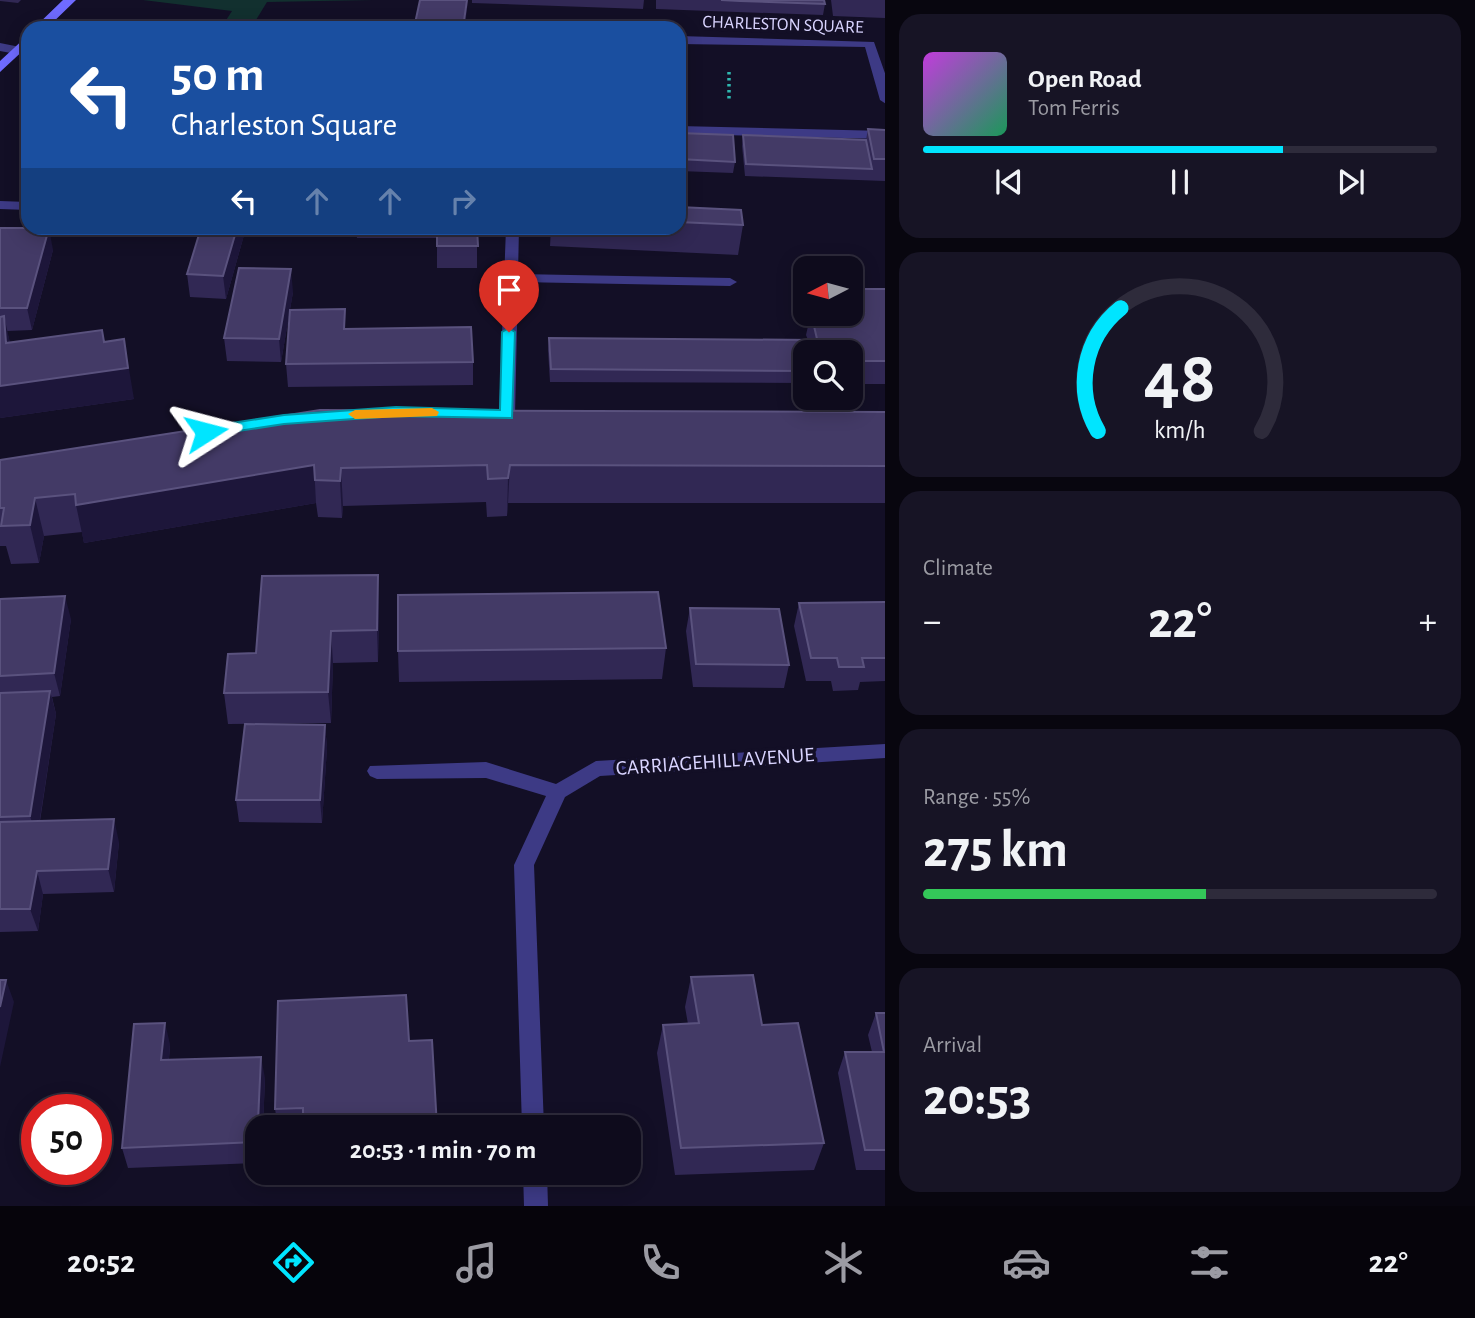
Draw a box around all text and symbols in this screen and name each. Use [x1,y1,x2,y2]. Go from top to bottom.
street label: CHARLESTON SQUARE [702,13,864,37]
icon: left [56,49,147,140]
text: 50 m [171,51,265,100]
text: Open Road [1028,66,1142,92]
text: Tom Ferris [1028,97,1120,120]
text: Charleston Square [171,109,397,141]
icon: previous [990,163,1028,201]
icon: pause [1161,163,1199,201]
icon: next [1332,163,1370,201]
icon: left [225,182,263,220]
icon: ahead [298,182,336,220]
icon: ahead [371,182,409,220]
icon: right [444,182,482,220]
north arrow [793,256,863,326]
map controls [793,256,863,410]
pin [479,260,539,332]
icon: arrive [490,271,528,309]
button: search [793,340,863,410]
text: 48 [1144,343,1216,416]
position arrow [169,395,243,469]
text: km/h [1154,417,1206,442]
text: Climate [923,557,993,580]
text: 22° [1148,595,1212,647]
text: − [923,603,941,641]
text: + [1419,603,1437,641]
street label: CARRIAGEHILL AVENUE [615,744,815,779]
text: Range · 55% [923,786,1030,809]
text: 275 km [923,824,1068,876]
text: Arrival [923,1034,982,1057]
text: 20:53 [923,1072,1031,1124]
speed limit sign: 50 [21,1094,112,1185]
text: 20:53 · 1 min · 70 m [350,1137,536,1163]
icon: directions [269,1238,318,1287]
icon: music [452,1238,501,1287]
icon: phone [636,1238,685,1287]
icon: climate [819,1238,868,1287]
icon: car [1002,1238,1051,1287]
icon: filters [1185,1238,1234,1287]
text: 20:52 [67,1246,135,1278]
text: 22° [1368,1246,1408,1278]

